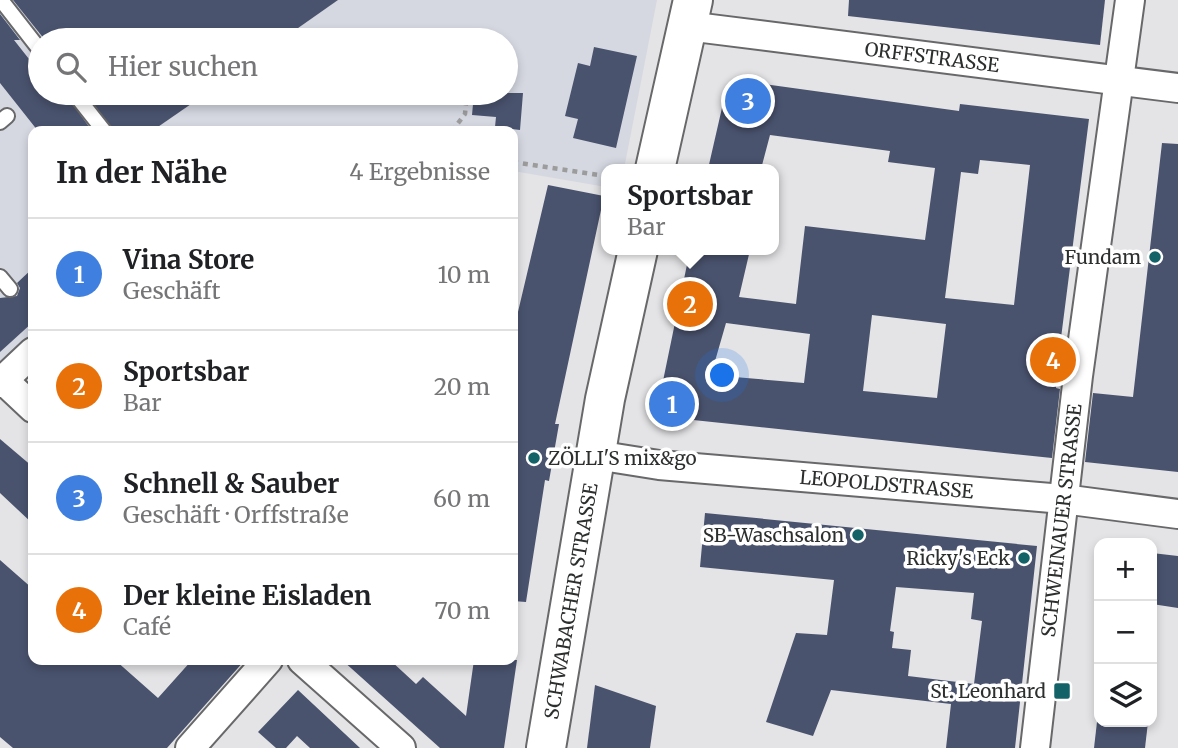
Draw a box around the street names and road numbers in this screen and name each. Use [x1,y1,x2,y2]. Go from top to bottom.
street label: ORFFSTRASSE [863,37,1001,77]
street label: SCHWEINAUER STRASSE [1036,403,1087,638]
street label: LEOPOLDSTRASSE [799,465,974,503]
street label: SCHWABACHER STRASSE [539,481,603,721]

